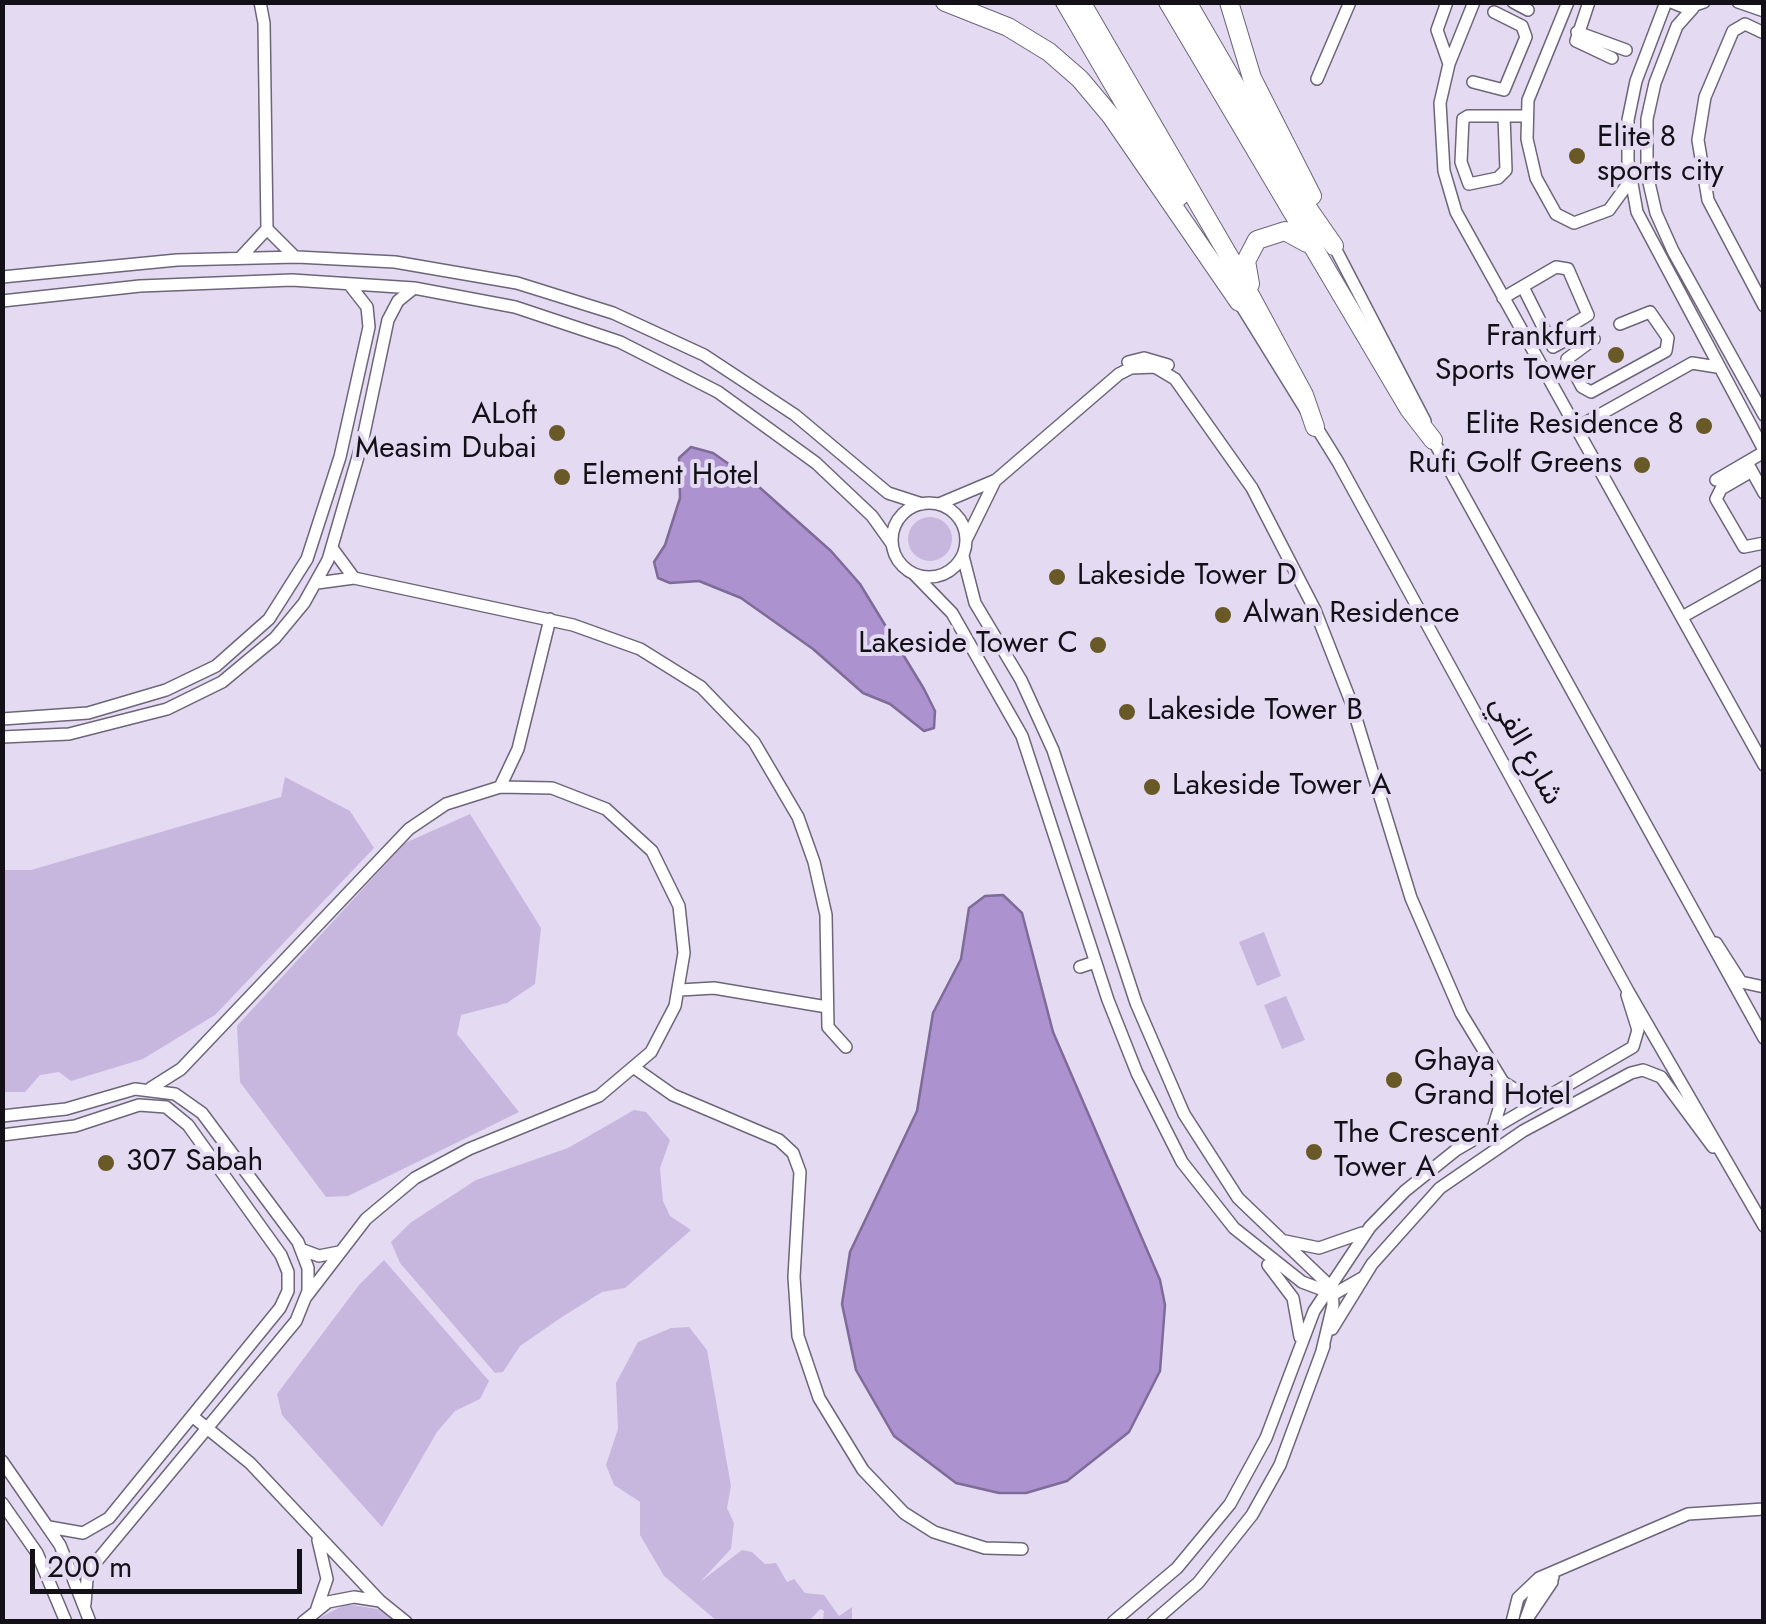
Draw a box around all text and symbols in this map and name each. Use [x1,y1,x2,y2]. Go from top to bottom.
place label: Elite 8 sports city [1597,121,1724,192]
marker: Elite 8 sports city [1566,145,1588,167]
place label: Frankfurt Sports Tower [1435,320,1596,390]
marker: Frankfurt Sports Tower [1605,344,1627,366]
place label: ALoft Measim Dubai [355,398,537,468]
place label: Elite Residence 8 [1466,408,1684,444]
marker: Elite Residence 8 [1693,415,1715,437]
marker: ALoft Measim Dubai [546,422,568,444]
place label: Rufi Golf Greens [1408,447,1622,483]
marker: Rufi Golf Greens [1631,454,1653,476]
place label: Element Hotel [582,459,759,495]
marker: Element Hotel [551,466,573,488]
place label: Lakeside Tower D [1077,559,1297,595]
marker: Lakeside Tower D [1046,566,1068,588]
place label: Alwan Residence [1243,597,1460,633]
marker: Alwan Residence [1212,604,1234,626]
place label: Lakeside Tower C [858,627,1078,663]
marker: Lakeside Tower C [1087,634,1109,656]
street label: شارع الفي [1480,690,1570,812]
place label: Lakeside Tower B [1147,694,1363,730]
marker: Lakeside Tower B [1116,701,1138,723]
place label: Lakeside Tower A [1172,769,1391,805]
marker: Lakeside Tower A [1141,776,1163,798]
place label: Ghaya Grand Hotel [1414,1045,1571,1116]
marker: Ghaya Grand Hotel [1383,1069,1405,1091]
place label: The Crescent Tower A [1334,1117,1499,1188]
marker: The Crescent Tower A [1303,1141,1325,1163]
place label: 307 Sabah [126,1145,263,1181]
marker: 307 Sabah [95,1152,117,1174]
scale bar [35,1529,308,1591]
text: 200 m [47,1545,132,1588]

